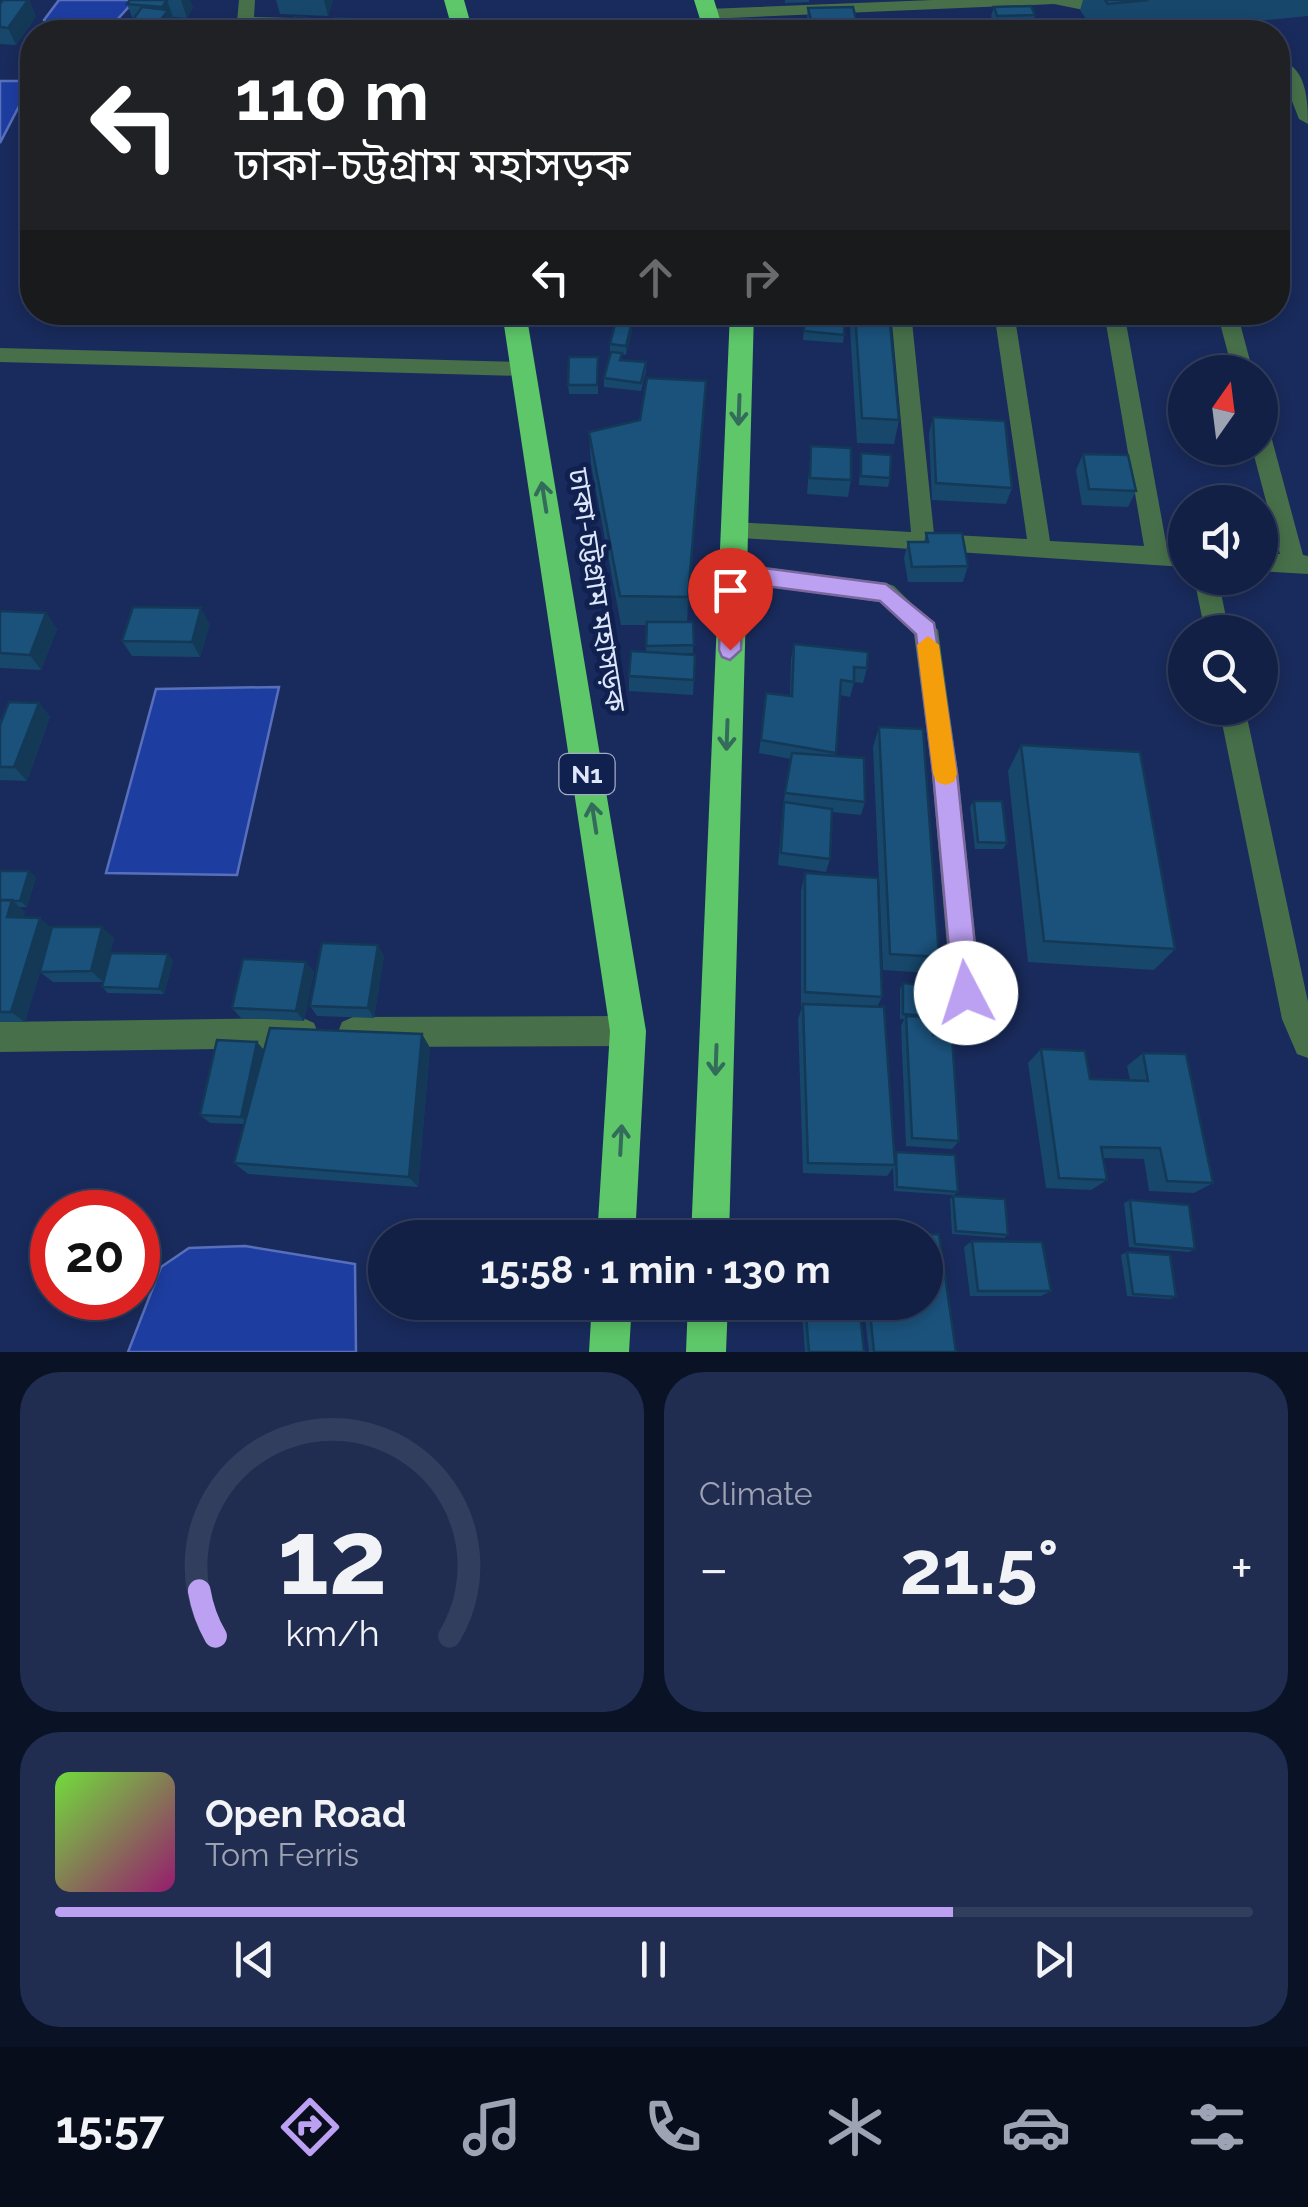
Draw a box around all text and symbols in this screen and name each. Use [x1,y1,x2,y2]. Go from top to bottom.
text: 110 m [235,54,429,136]
icon: left [70,60,200,190]
text: ঢাকা-চট্টগ্রাম মহাসড়ক [235,138,631,191]
icon: left [523,250,578,305]
icon: ahead [628,250,683,305]
icon: right [733,250,788,305]
north arrow [1168,355,1278,465]
map controls [1168,355,1278,725]
one-way arrow [729,393,748,425]
street label: ঢাকা-চট্টগ্রাম মহাসড়ক [561,465,633,715]
one-way arrow [535,481,553,514]
button: sound [1168,485,1278,595]
pin [688,548,773,651]
icon: arrive [703,563,758,618]
button: search [1168,615,1278,725]
one-way arrow [718,718,737,750]
road number: N1 [560,754,614,794]
one-way arrow [585,802,603,835]
position arrow [914,941,1018,1045]
one-way arrow [707,1043,726,1075]
one-way arrow [612,1125,631,1157]
speed limit sign: 20 [30,1190,160,1320]
text: 15:58 · 1 min · 130 m [480,1247,831,1292]
text: Climate [699,1475,813,1512]
text: 12 [277,1496,387,1618]
text: 21.5° [900,1523,1059,1612]
text: − [699,1536,729,1601]
text: + [1230,1536,1253,1601]
text: km/h [285,1612,379,1654]
text: Open Road [205,1791,406,1836]
text: Tom Ferris [205,1836,359,1873]
icon: previous [227,1932,282,1987]
icon: pause [626,1932,681,1987]
icon: next [1026,1932,1081,1987]
icon: directions [275,2092,345,2162]
icon: music [457,2092,527,2162]
icon: phone [638,2092,708,2162]
icon: climate [820,2092,890,2162]
icon: car [1001,2092,1071,2162]
icon: filters [1182,2092,1252,2162]
text: 15:57 [56,2101,164,2154]

